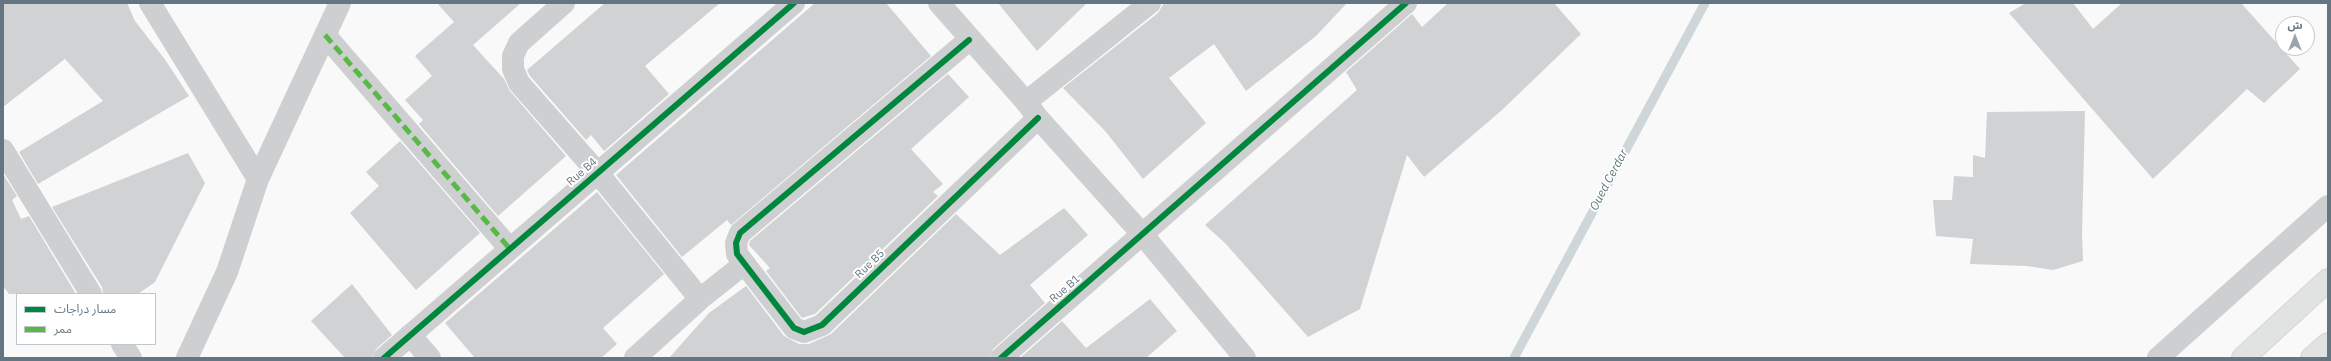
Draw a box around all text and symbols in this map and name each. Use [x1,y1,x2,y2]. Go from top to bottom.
north arrow [2275,16,2315,56]
text: ش [2287,18,2303,32]
water label: Oued Cerdar [1587,147,1631,213]
street label: Rue B4 [564,155,600,189]
street label: Rue B5 [853,247,887,281]
street label: Rue B1 [1047,272,1083,306]
legend [16,293,156,345]
text: مسار دراجات [54,301,116,316]
text: ممر [54,321,72,336]

